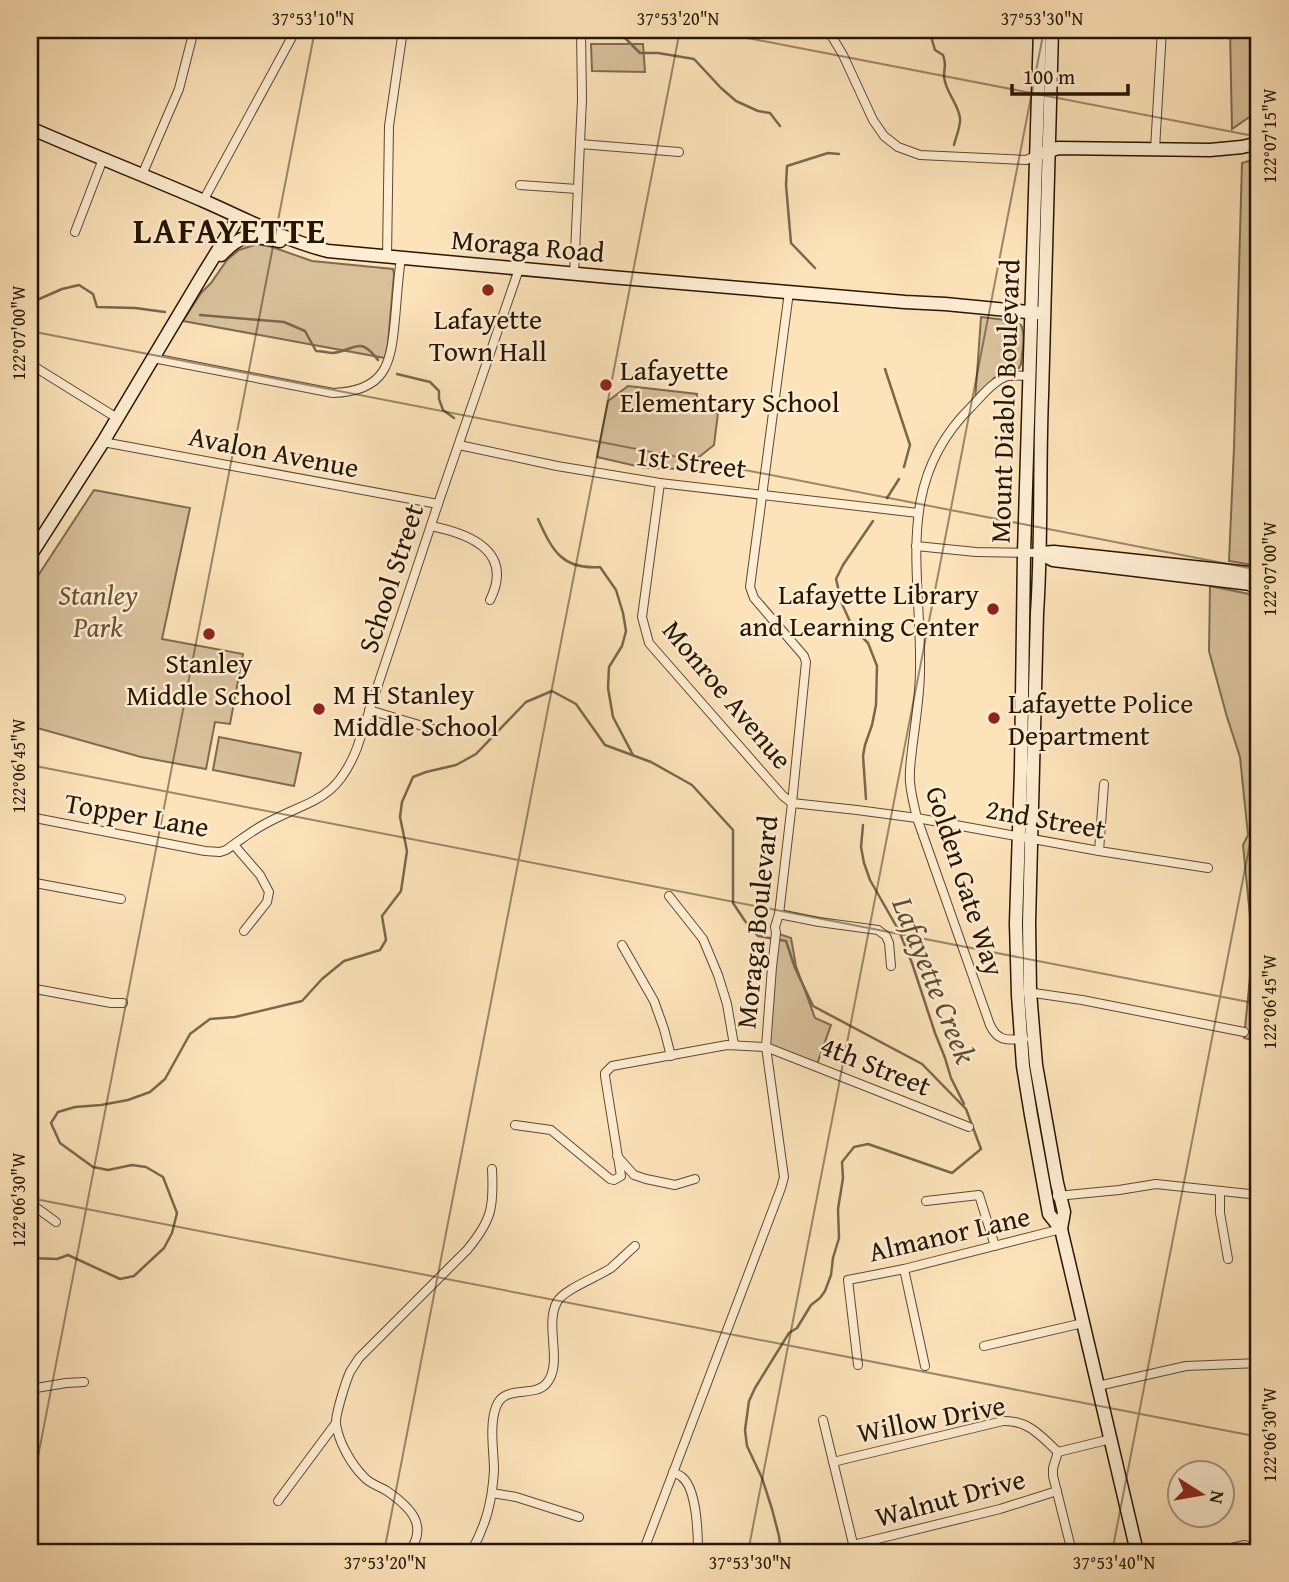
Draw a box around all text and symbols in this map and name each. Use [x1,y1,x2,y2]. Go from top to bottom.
text: 37°53'10"N [272,5,355,32]
text: 37°53'20"N [637,5,720,32]
text: 37°53'30"N [1001,5,1084,32]
scale bar [1012,52,1128,96]
text: 100 m [1023,61,1075,92]
text: 122°07'15"W [1256,88,1283,183]
district label: LAFAYETTE [133,205,327,256]
street label: Moraga Road [450,218,606,272]
street label: Mount Diablo Boulevard [979,258,1029,544]
marker: Lafayette Town Hall [480,282,496,298]
text: 122°07'00"W [5,285,32,380]
place label: Lafayette Town Hall [429,298,547,371]
place label: Lafayette Elementary School [620,349,840,422]
marker: Lafayette Elementary School [598,377,614,393]
street label: Avalon Avenue [186,414,362,488]
street label: 1st Street [633,434,749,488]
street label: School Street [347,498,433,658]
text: 122°07'00"W [1256,521,1283,616]
place label: Lafayette Library and Learning Center [739,573,979,646]
park label: Stanley Park [58,574,138,647]
marker: Lafayette Library and Learning Center [985,601,1001,617]
street label: Monroe Avenue [653,610,803,778]
marker: Stanley Middle School [201,626,217,642]
place label: Stanley Middle School [126,642,292,715]
place label: M H Stanley Middle School [333,673,499,746]
place label: Lafayette Police Department [1008,682,1193,755]
marker: M H Stanley Middle School [311,701,327,717]
marker: Lafayette Police Department [986,710,1002,726]
text: 122°06'45"W [5,718,32,813]
street label: Topper Lane [62,781,212,847]
street label: Golden Gate Way [916,781,1016,981]
street label: 2nd Street [983,787,1109,849]
street label: Moraga Boulevard [724,813,788,1031]
water label: Lafayette Creek [881,889,988,1070]
text: 122°06'45"W [1256,954,1283,1049]
street label: 4th Street [815,1024,938,1106]
text: 122°06'30"W [5,1152,32,1247]
street label: Almanor Lane [864,1195,1034,1271]
street label: Willow Drive [853,1384,1009,1452]
text: 122°06'30"W [1256,1387,1283,1482]
street label: Walnut Drive [871,1457,1029,1537]
north arrow [1166,1460,1236,1530]
text: N [1203,1488,1233,1506]
text: 37°53'20"N [344,1549,427,1576]
text: 37°53'30"N [709,1549,792,1576]
text: 37°53'40"N [1073,1549,1156,1576]

